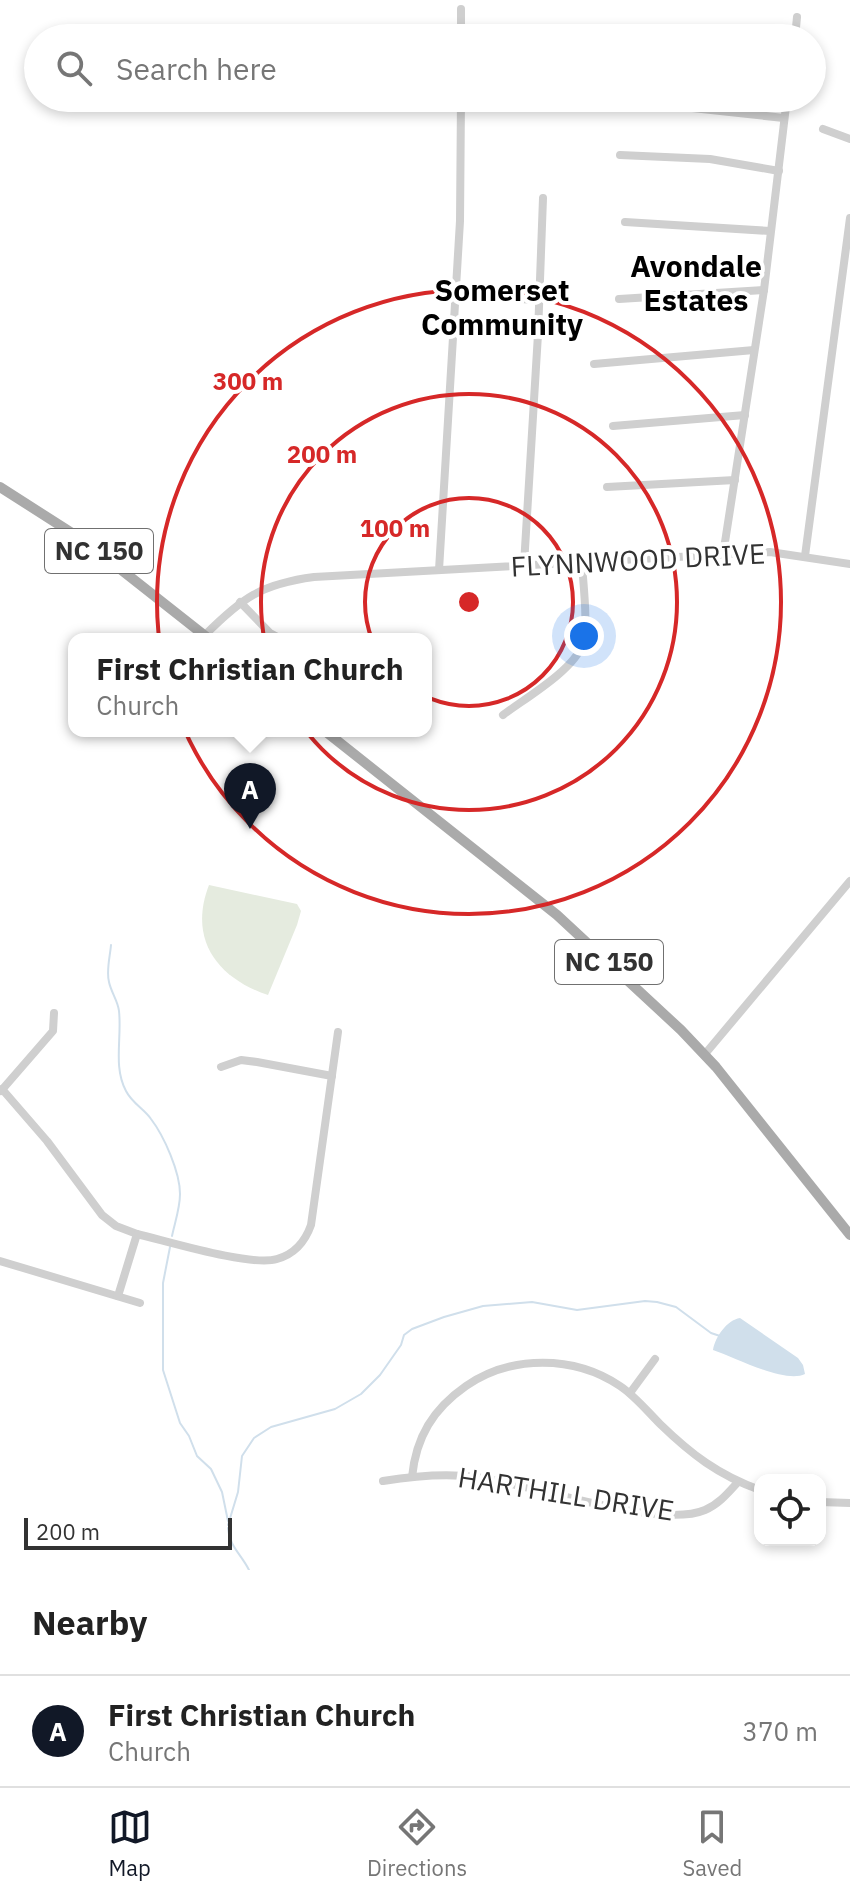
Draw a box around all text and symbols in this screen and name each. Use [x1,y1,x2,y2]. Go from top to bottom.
search box [24,24,826,112]
icon: search [52,46,96,90]
text: Search here [116,49,277,88]
district label: Avondale Estates [630,246,762,319]
district label: Somerset Community [421,270,583,343]
text: 300 m [213,365,283,397]
text: 200 m [287,438,357,470]
text: 100 m [360,512,430,544]
road number: NC 150 [45,529,153,573]
street label: FLYNNWOOD DRIVE [510,534,766,585]
centre of rings [455,588,483,616]
your location [564,616,604,656]
popup [68,633,432,737]
text: First Christian Church [96,649,404,688]
text: Church [96,688,179,722]
pin: A [224,763,276,829]
road number: NC 150 [555,940,663,984]
street label: HARTHILL DRIVE [456,1458,677,1529]
map controls [754,1474,826,1546]
button: locate [754,1474,826,1546]
scale bar [24,1514,232,1550]
text: 200 m [36,1517,100,1546]
text: Nearby [32,1600,147,1644]
text: First Christian Church [108,1695,415,1734]
text: A [49,1714,67,1748]
text: 370 m [742,1714,818,1748]
text: Church [108,1734,191,1768]
tab: Map [108,1805,152,1882]
tab: Directions [367,1805,467,1882]
tab: Saved [682,1805,742,1882]

